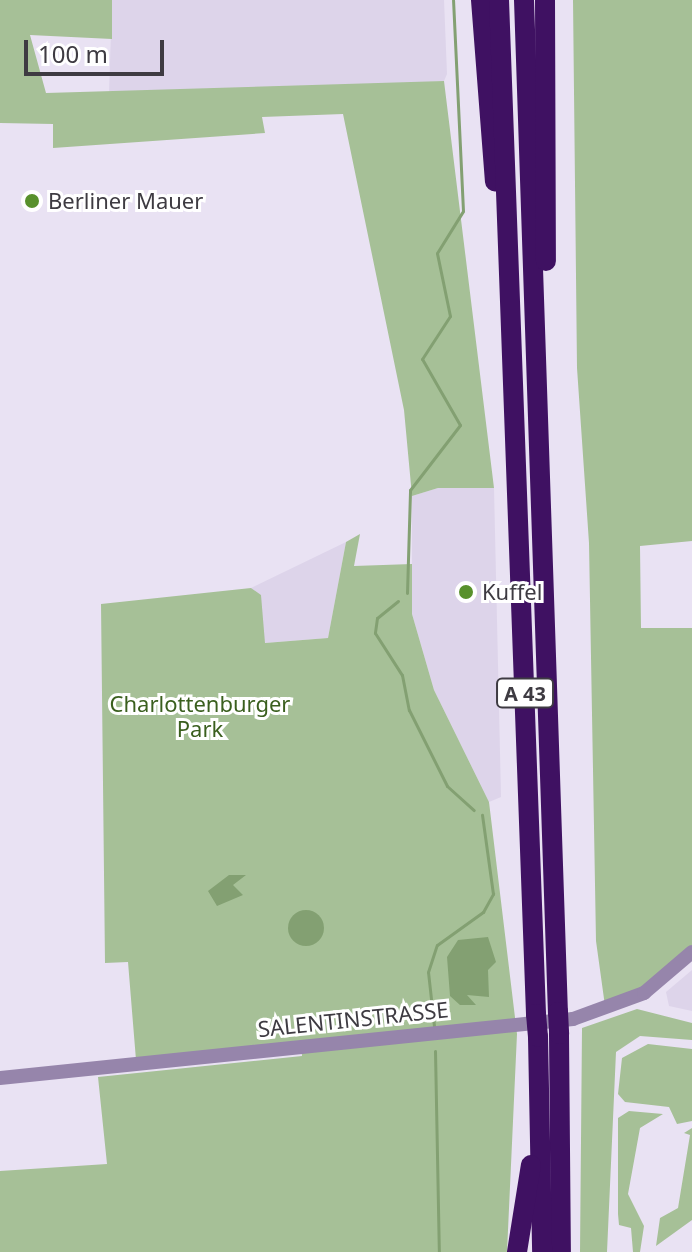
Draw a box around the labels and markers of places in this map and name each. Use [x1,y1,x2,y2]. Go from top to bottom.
place label: Berliner Mauer [48,188,203,214]
marker: Berliner Mauer [23,192,41,210]
place label: Kuffel [482,579,542,605]
marker: Kuffel [457,583,475,601]

